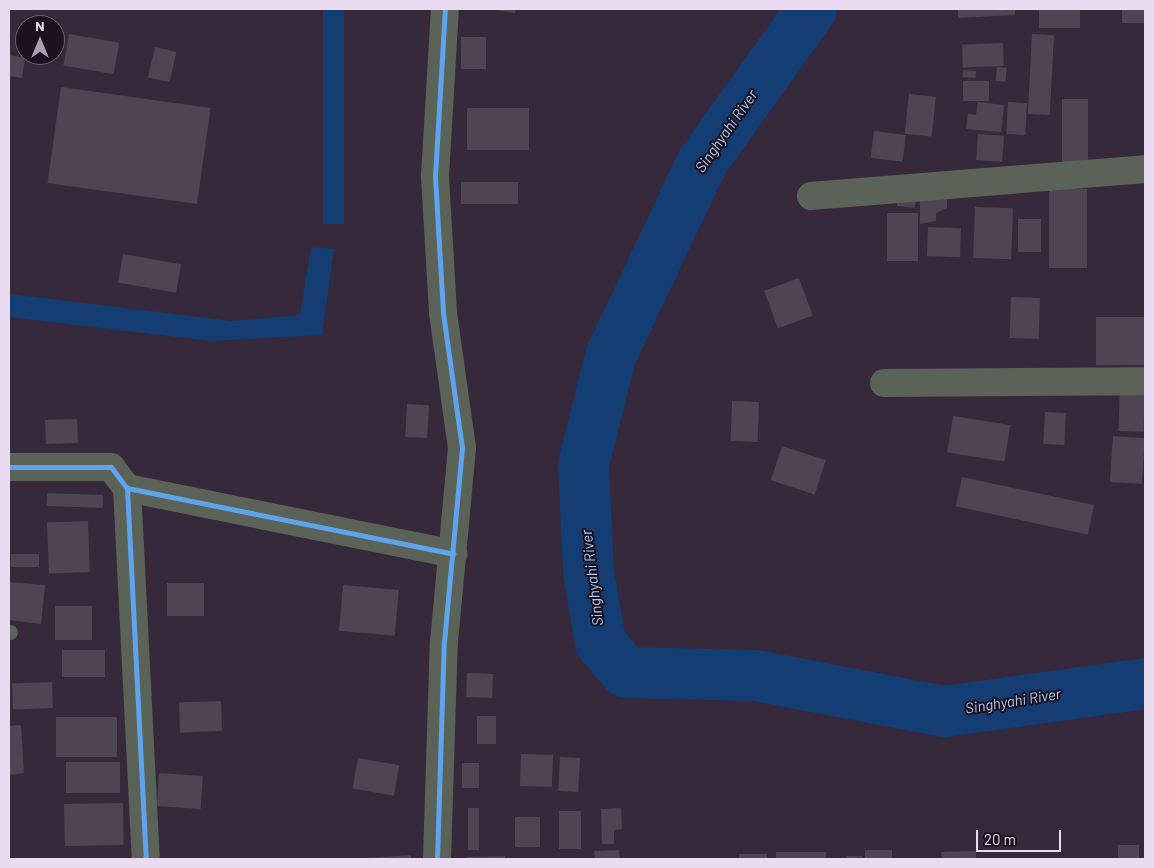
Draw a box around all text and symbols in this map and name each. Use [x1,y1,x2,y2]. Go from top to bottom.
north arrow [15,15,65,65]
text: N [35,17,45,34]
water label: Singhyahi River [691,86,761,176]
water label: Singhyahi River [577,529,607,627]
water label: Singhyahi River [964,685,1062,717]
scale bar [979,820,1064,852]
text: 20 m [984,830,1016,848]

